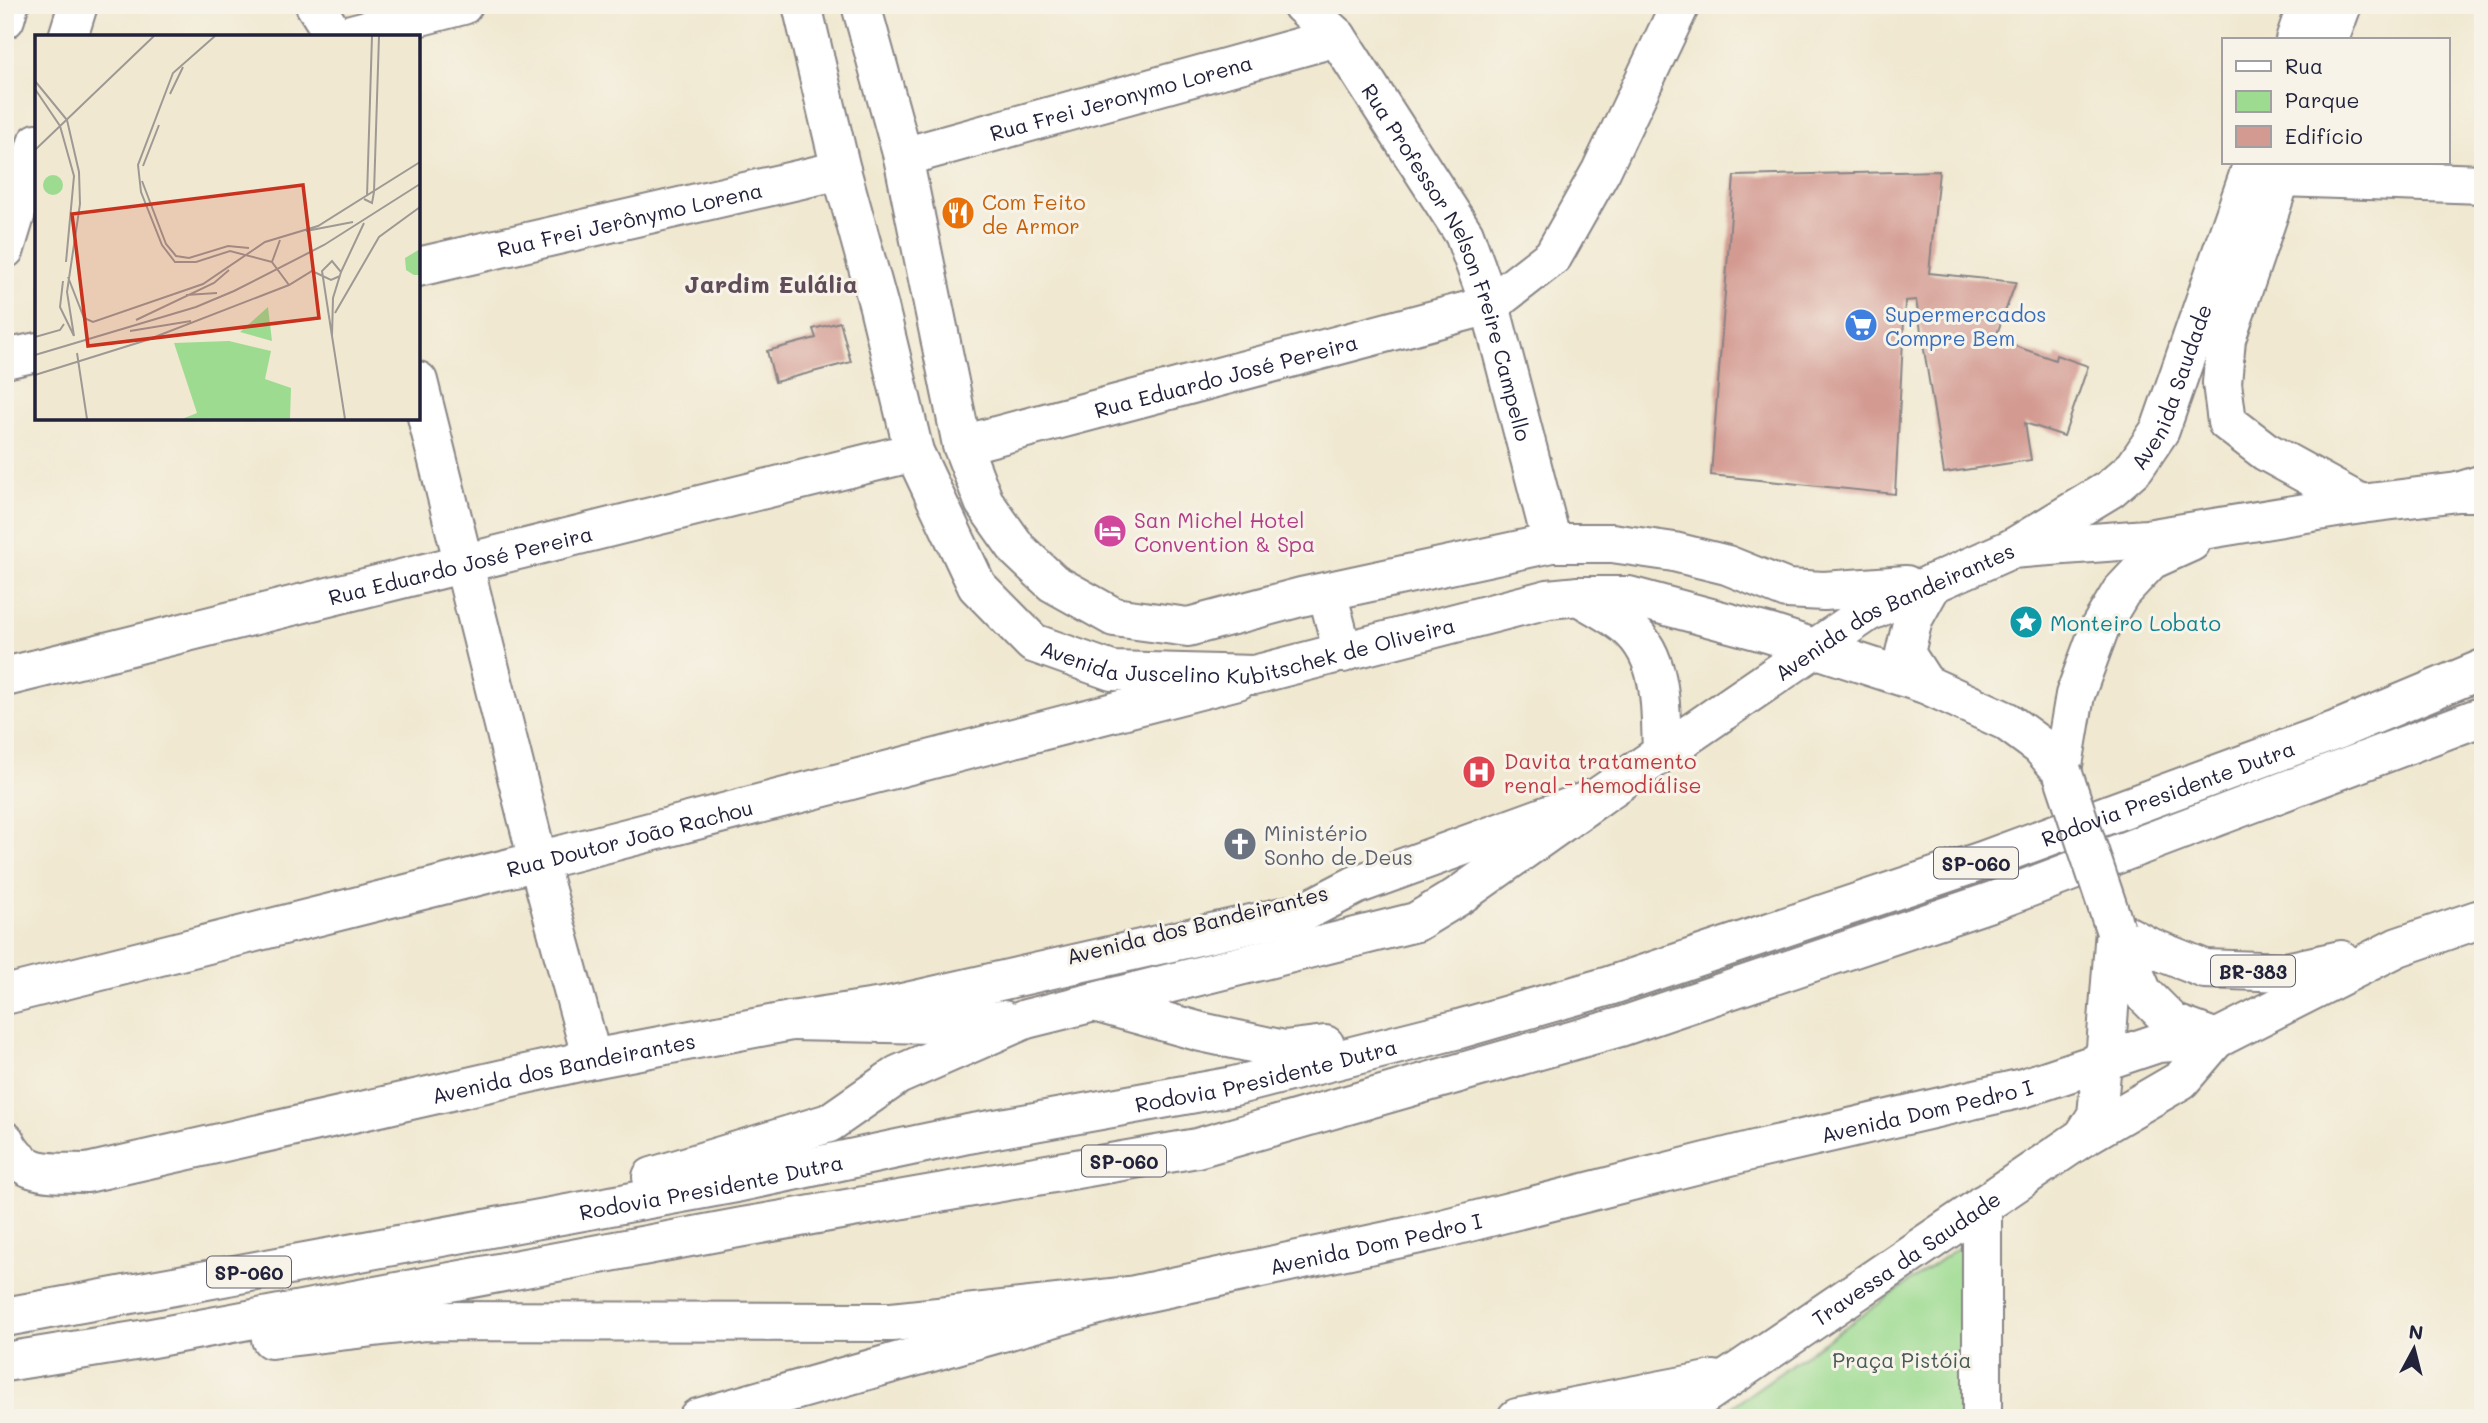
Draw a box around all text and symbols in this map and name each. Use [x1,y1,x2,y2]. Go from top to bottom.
inset map [35,35,420,420]
legend [2222,38,2450,164]
street label: Rua Frei Jeronymo Lorena [987,48,1255,146]
text: Rua [2285,52,2323,79]
street label: Rua Professor Nelson Freire Campello [1357,78,1538,444]
text: Parque [2285,86,2359,113]
text: Edifício [2285,122,2363,149]
street label: Rua Frei Jerônymo Lorena [494,175,765,262]
place label: Com Feito de Armor [982,188,1086,239]
restaurant icon: Com Feito de Armor [939,194,977,232]
district label: Jardim Eulália [684,268,858,299]
place label: Supermercados Compre Bem [1885,300,2047,351]
street label: Avenida Saudade [2124,300,2216,474]
supermarket icon: Supermercados Compre Bem [1842,306,1880,344]
street label: Rua Eduardo José Pereira [1091,327,1360,423]
place label: San Michel Hotel Convention & Spa [1134,506,1315,557]
hotel icon: San Michel Hotel Convention & Spa [1091,512,1129,550]
street label: Rua Eduardo José Pereira [325,519,595,610]
street label: Avenida dos Bandeirantes [1769,536,2018,686]
place icon: Monteiro Lobato [2007,603,2045,641]
place label: Monteiro Lobato [2050,609,2221,636]
street label: Avenida Juscelino Kubitschek de Oliveira [1037,610,1458,689]
street label: Rodovia Presidente Dutra [2037,733,2298,852]
place label: Davita tratamento renal - hemodiálise [1504,747,1702,798]
hospital icon: Davita tratamento renal - hemodiálise [1460,753,1498,791]
street label: Rua Doutor João Rachou [504,793,755,882]
place label: Ministério Sonho de Deus [1264,819,1413,870]
church icon: Ministério Sonho de Deus [1221,825,1259,863]
road number: SP-060 [1934,848,2018,878]
street label: Avenida dos Bandeirantes [1063,878,1331,970]
road number: BR-383 [2211,956,2295,987]
street label: Avenida dos Bandeirantes [429,1026,697,1108]
street label: Rodovia Presidente Dutra [1133,1032,1400,1117]
street label: Avenida Dom Pedro I [1818,1072,2036,1148]
road number: SP-060 [1082,1146,1166,1176]
street label: Rodovia Presidente Dutra [577,1147,845,1225]
street label: Travessa da Saudade [1806,1184,2005,1331]
street label: Avenida Dom Pedro I [1267,1206,1484,1279]
road number: SP-060 [207,1256,291,1288]
north arrow [2380,1314,2450,1384]
text: N [2407,1318,2425,1345]
park label: Praça Pistóia [1832,1346,1972,1373]

